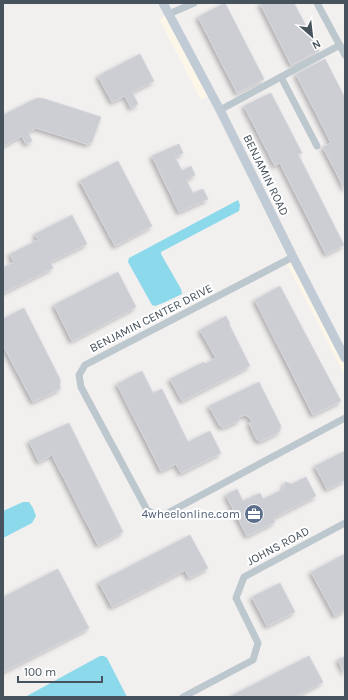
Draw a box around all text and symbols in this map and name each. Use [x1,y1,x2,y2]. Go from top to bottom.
north arrow [292,16,332,56]
text: N [310,37,323,52]
street label: BENJAMIN ROAD [240,132,292,218]
street label: BENJAMIN CENTER DRIVE [87,281,215,355]
office icon: 4wheelonline.com [243,503,265,525]
place label: 4wheelonline.com [141,507,240,521]
street label: JOHNS ROAD [244,524,312,568]
scale bar [18,658,102,684]
text: 100 m [24,665,56,679]

